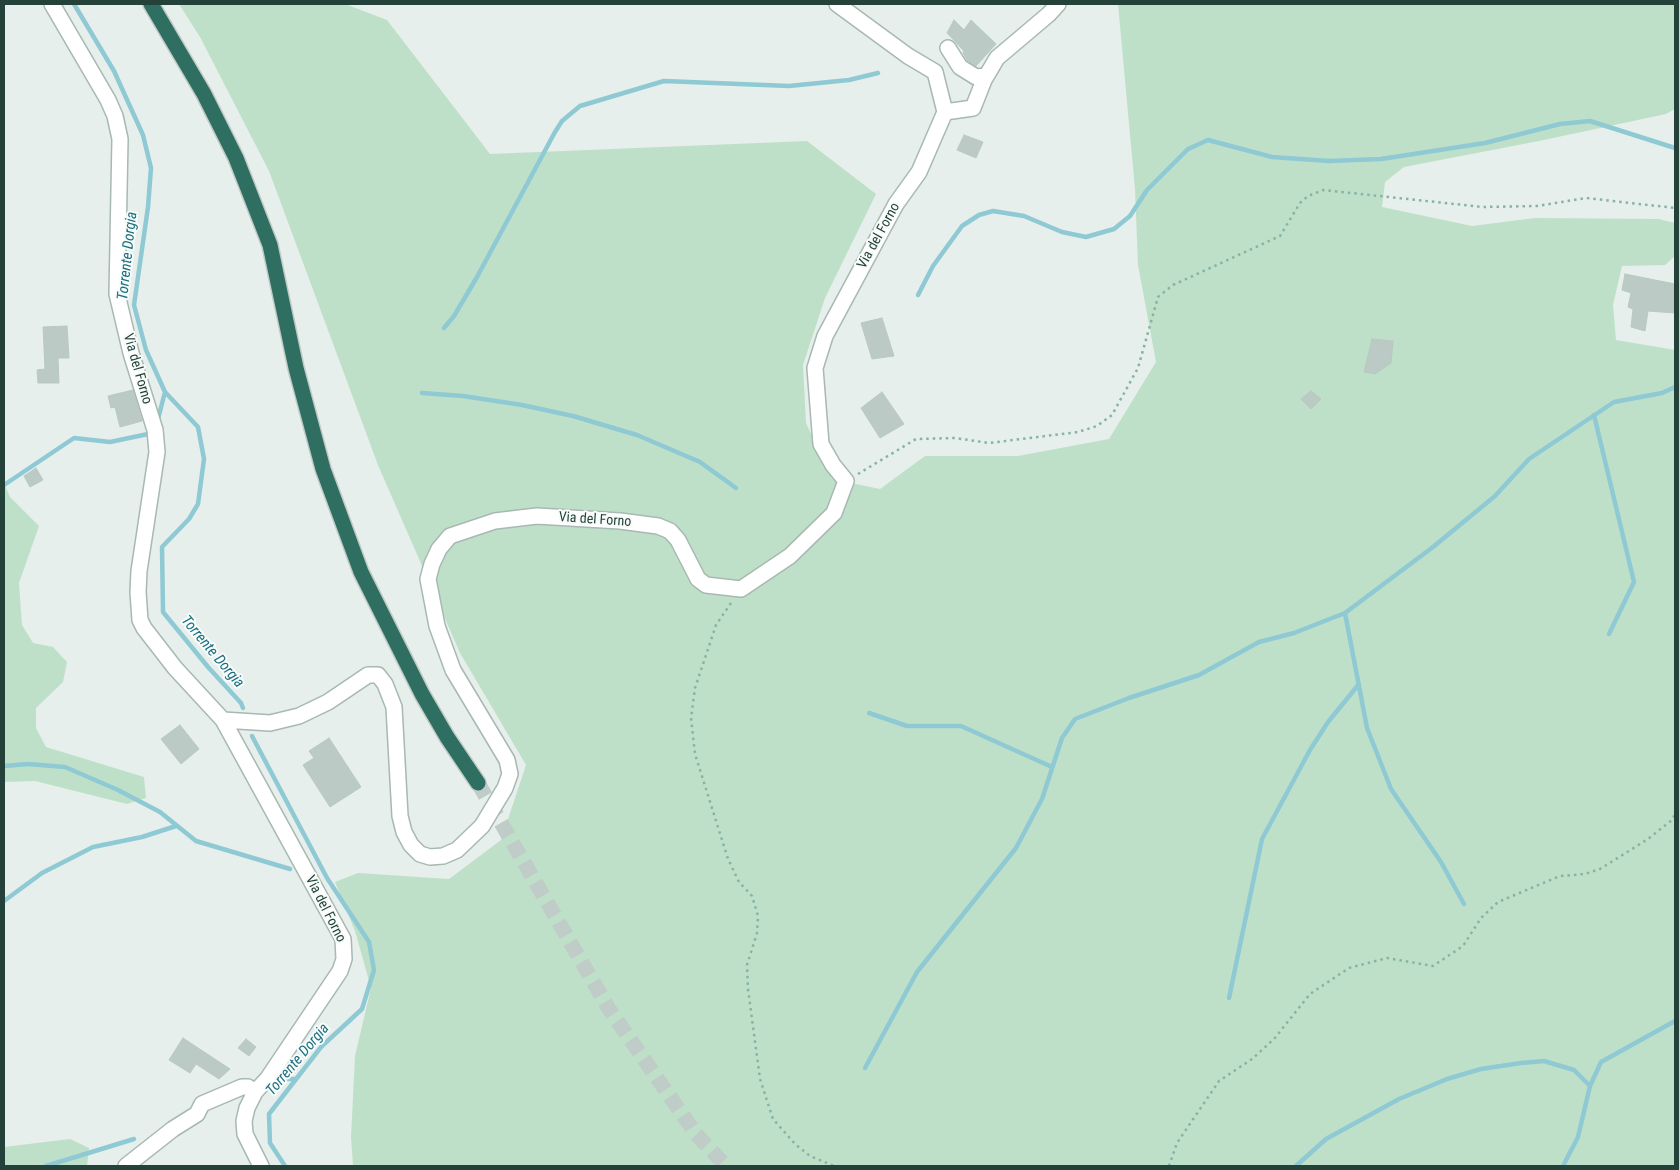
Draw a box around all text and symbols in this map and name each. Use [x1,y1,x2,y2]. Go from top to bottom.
street label: Via del Forno [854,200,904,272]
water label: Torrente Dorgia [114,211,142,301]
street label: Via del Forno [119,332,155,406]
street label: Via del Forno [558,509,632,531]
water label: Torrente Dorgia [177,612,247,692]
street label: Via del Forno [301,873,349,945]
water label: Torrente Dorgia [263,1020,333,1100]

